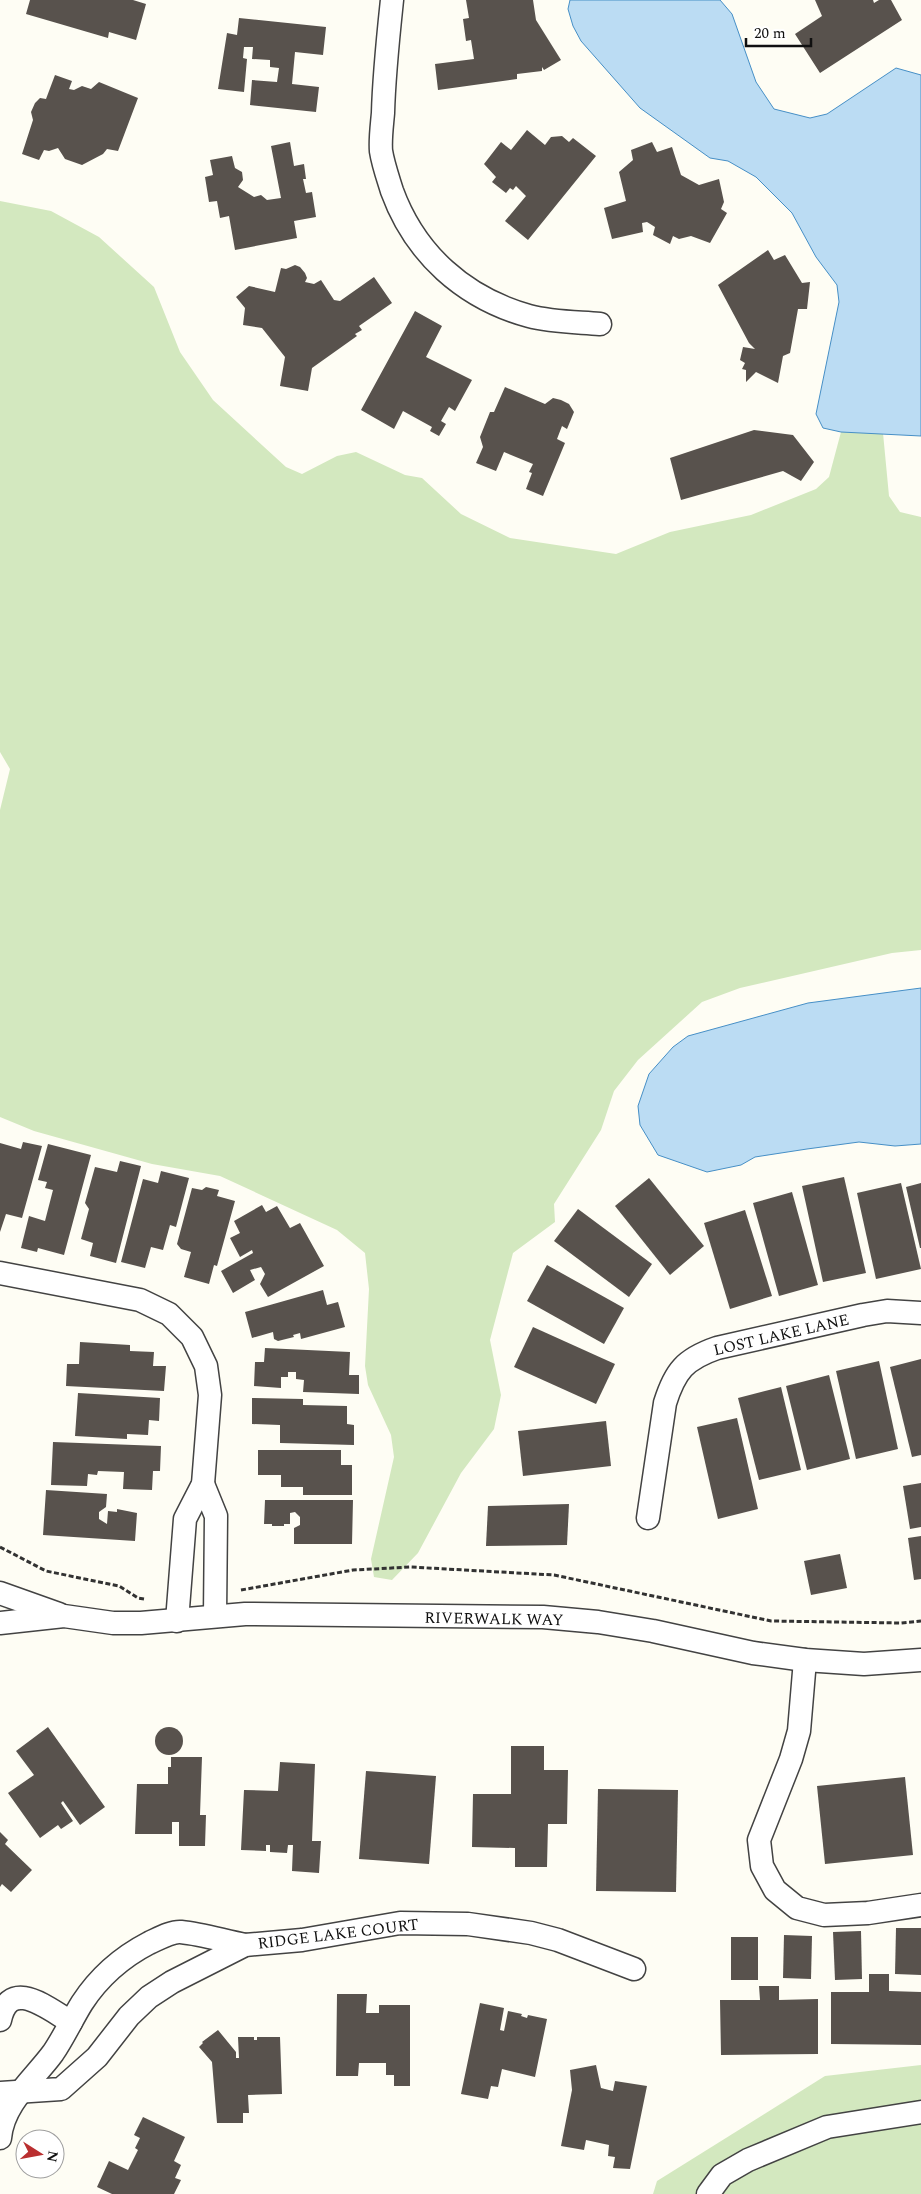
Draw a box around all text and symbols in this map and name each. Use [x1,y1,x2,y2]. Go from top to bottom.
scale bar [746,15,811,47]
text: 20 m [754,22,786,45]
street label: LOST LAKE LANE [711,1308,852,1362]
street label: RIVERWALK WAY [424,1606,564,1632]
street label: RIDGE LAKE COURT [256,1912,420,1956]
north arrow [15,2129,65,2179]
text: N [41,2149,64,2164]

